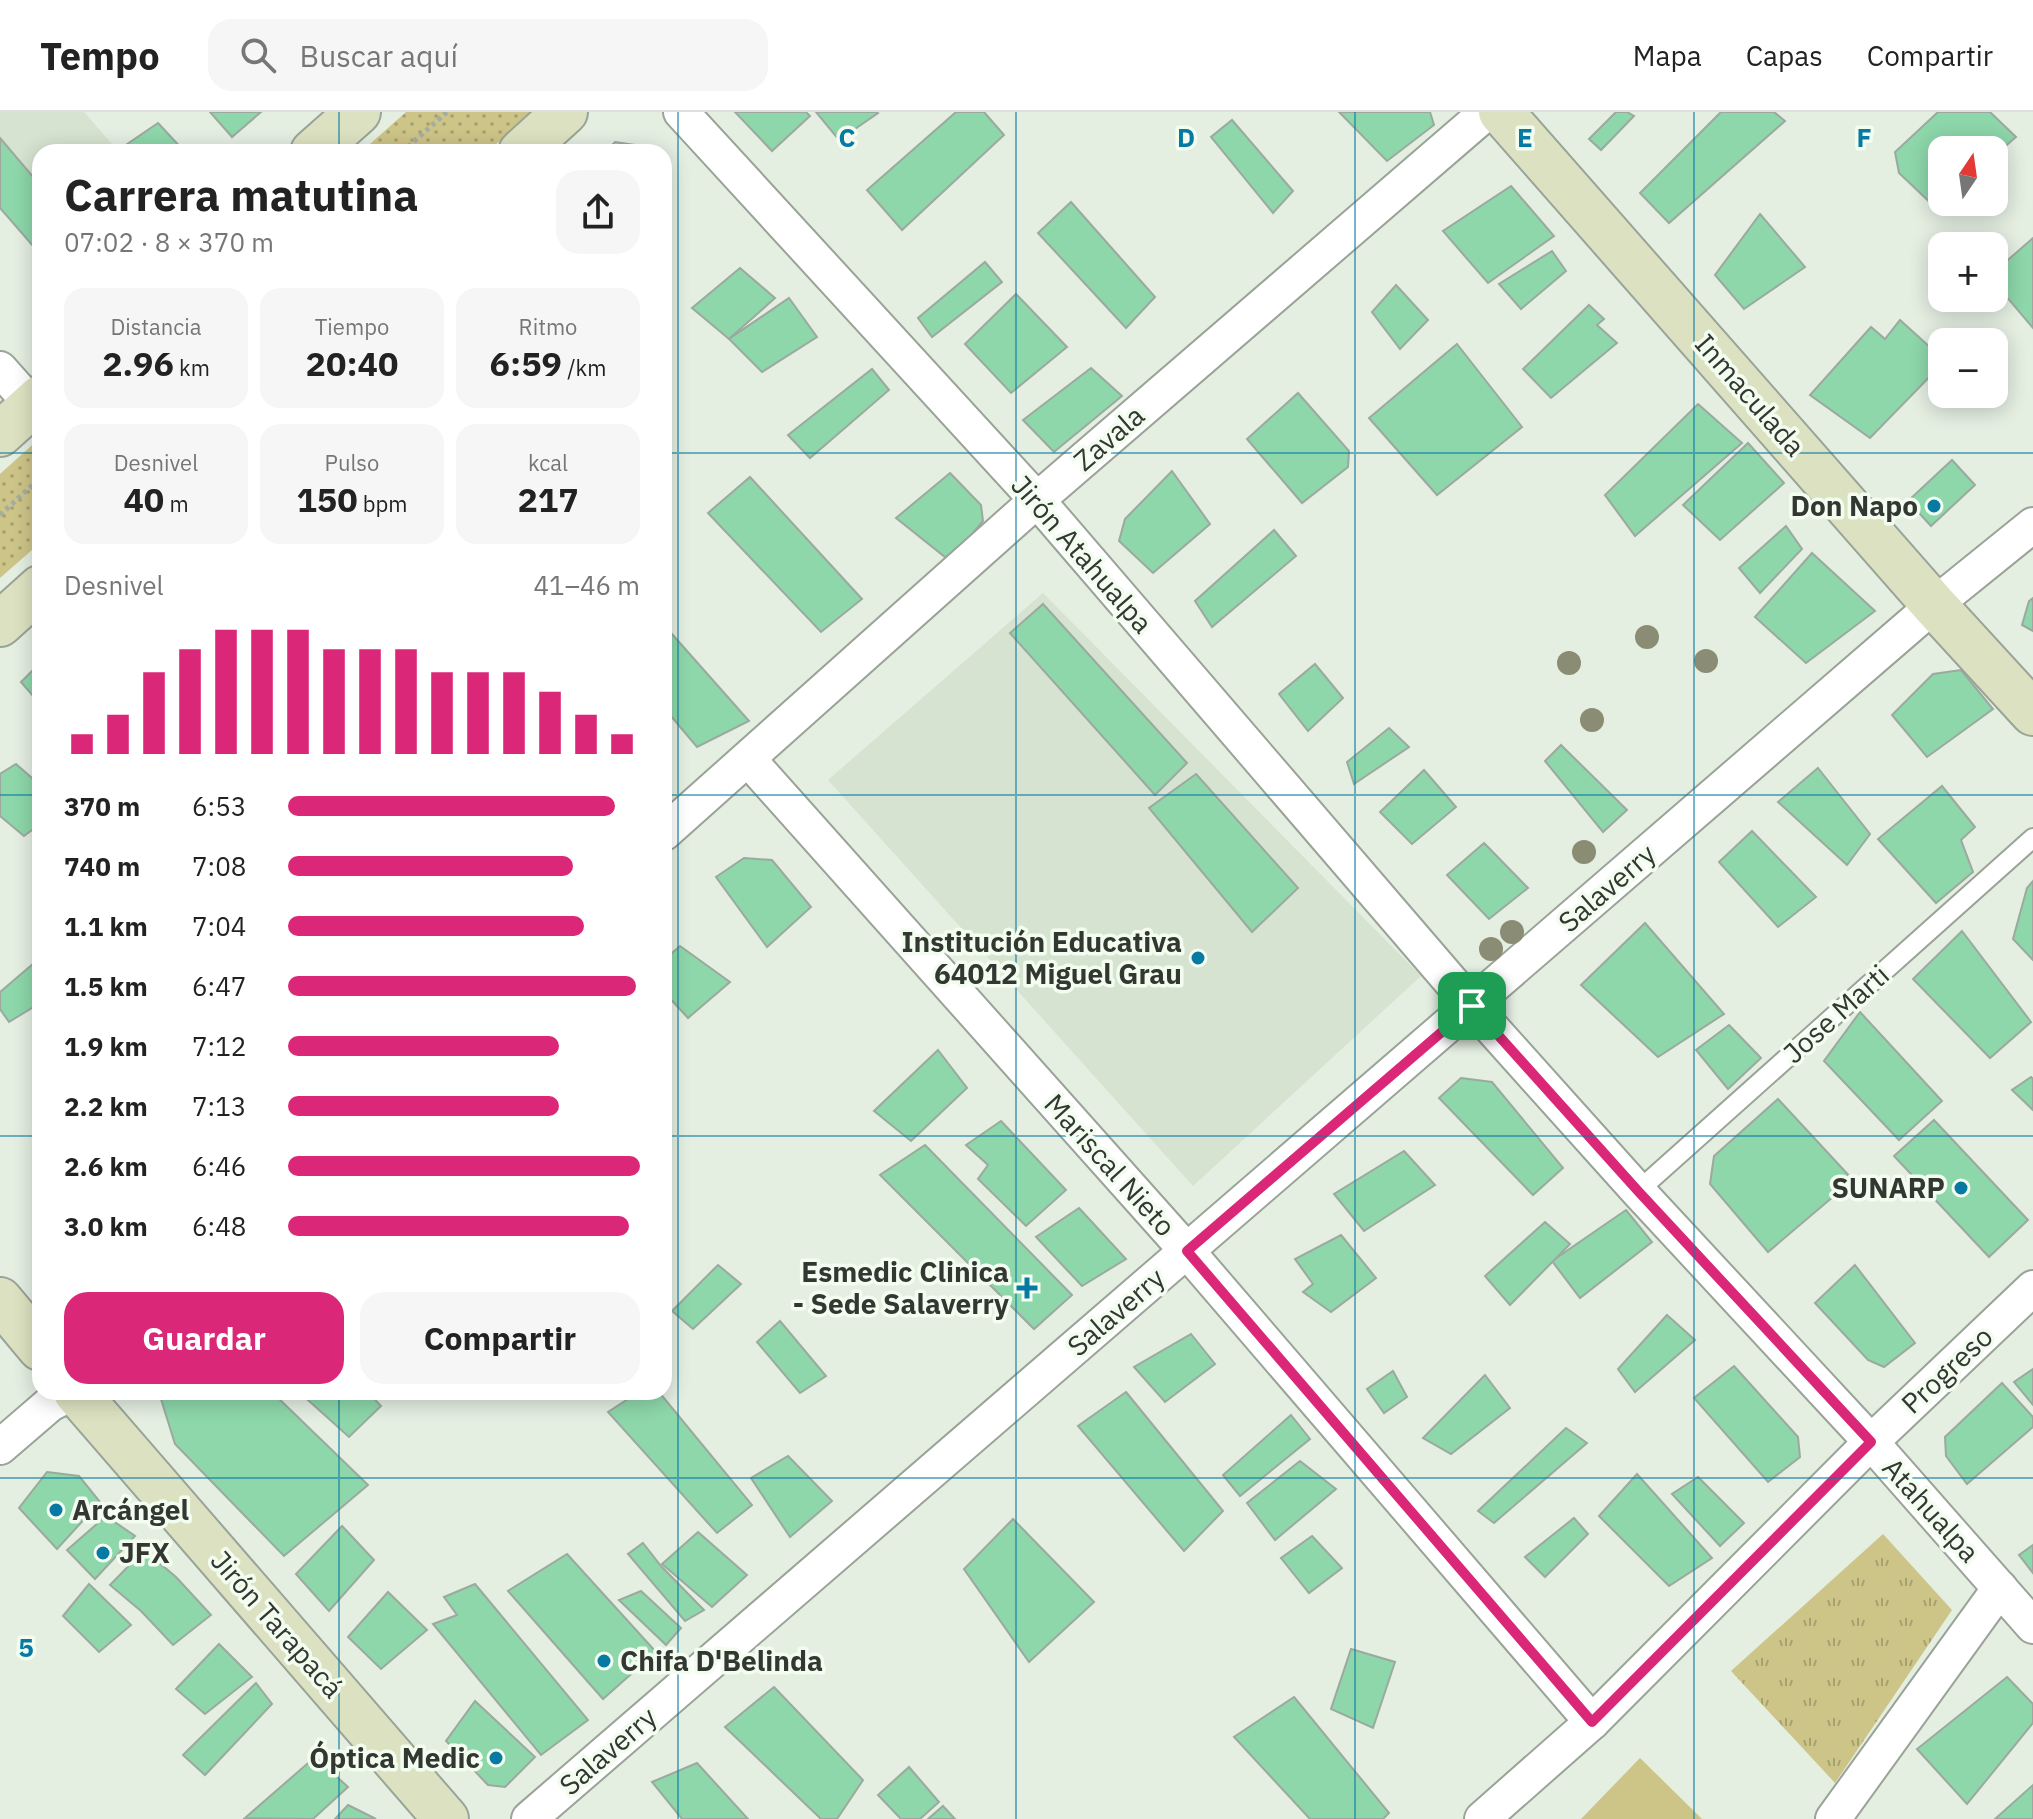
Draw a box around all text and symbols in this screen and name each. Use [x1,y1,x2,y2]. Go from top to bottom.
search box [208,19,768,91]
text: Tempo [40,31,160,80]
icon: search [236,33,280,77]
text: Buscar aquí [300,36,458,75]
text: Mapa [1633,37,1702,74]
text: Capas [1746,37,1823,74]
text: Compartir [1867,37,1993,74]
text: C [839,120,856,154]
text: D [1177,120,1195,154]
text: E [1517,120,1533,154]
text: F [1856,120,1872,154]
north arrow [1928,136,2008,216]
map controls [1928,136,2008,408]
text: Carrera matutina [64,166,418,223]
button: share [556,170,640,254]
text: 07:02 · 8 × 370 m [64,225,274,259]
button: + [1928,232,2008,312]
text: Distancia [110,312,202,341]
text: Tiempo [315,312,389,341]
text: Ritmo [519,312,577,341]
street label: Inmaculada [1687,326,1814,464]
button: − [1928,328,2008,408]
text: 2.96 [102,341,174,385]
text: 20:40 [306,341,398,385]
text: 6:59 [490,341,562,385]
text: km [174,353,210,382]
text: /km [562,353,606,382]
street label: Zavala [1066,397,1152,478]
text: Desnivel [114,448,198,477]
text: Pulso [325,448,379,477]
text: kcal [528,448,568,477]
street label: Jirón Atahualpa [1004,467,1161,640]
text: 40 [123,477,164,521]
text: 150 [296,477,358,521]
text: 217 [517,477,579,521]
place label: Don Napo [1790,487,1918,524]
text: m [164,489,189,518]
text: bpm [358,489,408,518]
marker: Don Napo [1925,497,1943,515]
text: Desnivel [64,568,164,602]
text: 41–46 m [533,568,640,602]
text: 370 m [64,789,140,823]
text: 6:53 [192,789,246,823]
street label: Salaverry [1550,835,1663,940]
text: 740 m [64,849,140,883]
text: 7:08 [192,849,246,883]
text: 1.1 km [64,909,148,943]
text: 7:04 [192,909,246,943]
place label: Institución Educativa 64012 Miguel Grau [901,923,1182,992]
marker: Institución Educativa 64012 Miguel Grau [1189,949,1207,967]
street label: Jose Marti [1775,956,1897,1071]
text: 1.5 km [64,969,148,1003]
text: 6:47 [192,969,246,1003]
pin [1438,972,1506,1040]
icon: arrive [1450,984,1494,1028]
text: 1.9 km [64,1029,148,1063]
text: 7:12 [192,1029,246,1063]
street label: Mariscal Nieto [1037,1086,1184,1244]
text: 2.2 km [64,1089,148,1123]
text: 7:13 [192,1089,246,1123]
text: 2.6 km [64,1149,148,1183]
text: 6:46 [192,1149,246,1183]
place label: SUNARP [1831,1169,1945,1206]
marker: SUNARP [1952,1179,1970,1197]
text: 3.0 km [64,1209,148,1243]
text: 6:48 [192,1209,246,1243]
place label: Esmedic Clinica - Sede Salaverry [793,1253,1009,1322]
street label: Salaverry [1059,1259,1172,1364]
marker: Esmedic Clinica - Sede Salaverry [1016,1277,1038,1299]
button: Guardar [64,1292,344,1384]
button: Compartir [360,1292,640,1384]
street label: Progreso [1893,1318,2000,1421]
street label: Atahualpa [1875,1450,1988,1570]
place label: Arcángel [72,1491,189,1528]
marker: Arcángel [47,1501,65,1519]
place label: JFX [119,1534,170,1571]
street label: Jirón Tarapacá [203,1542,352,1705]
marker: JFX [94,1544,112,1562]
text: 5 [18,1630,34,1664]
place label: Chifa D'Belinda [620,1642,823,1679]
marker: Chifa D'Belinda [595,1652,613,1670]
street label: Salaverry [551,1698,664,1803]
place label: Óptica Medic [309,1739,480,1776]
marker: Óptica Medic [487,1749,505,1767]

